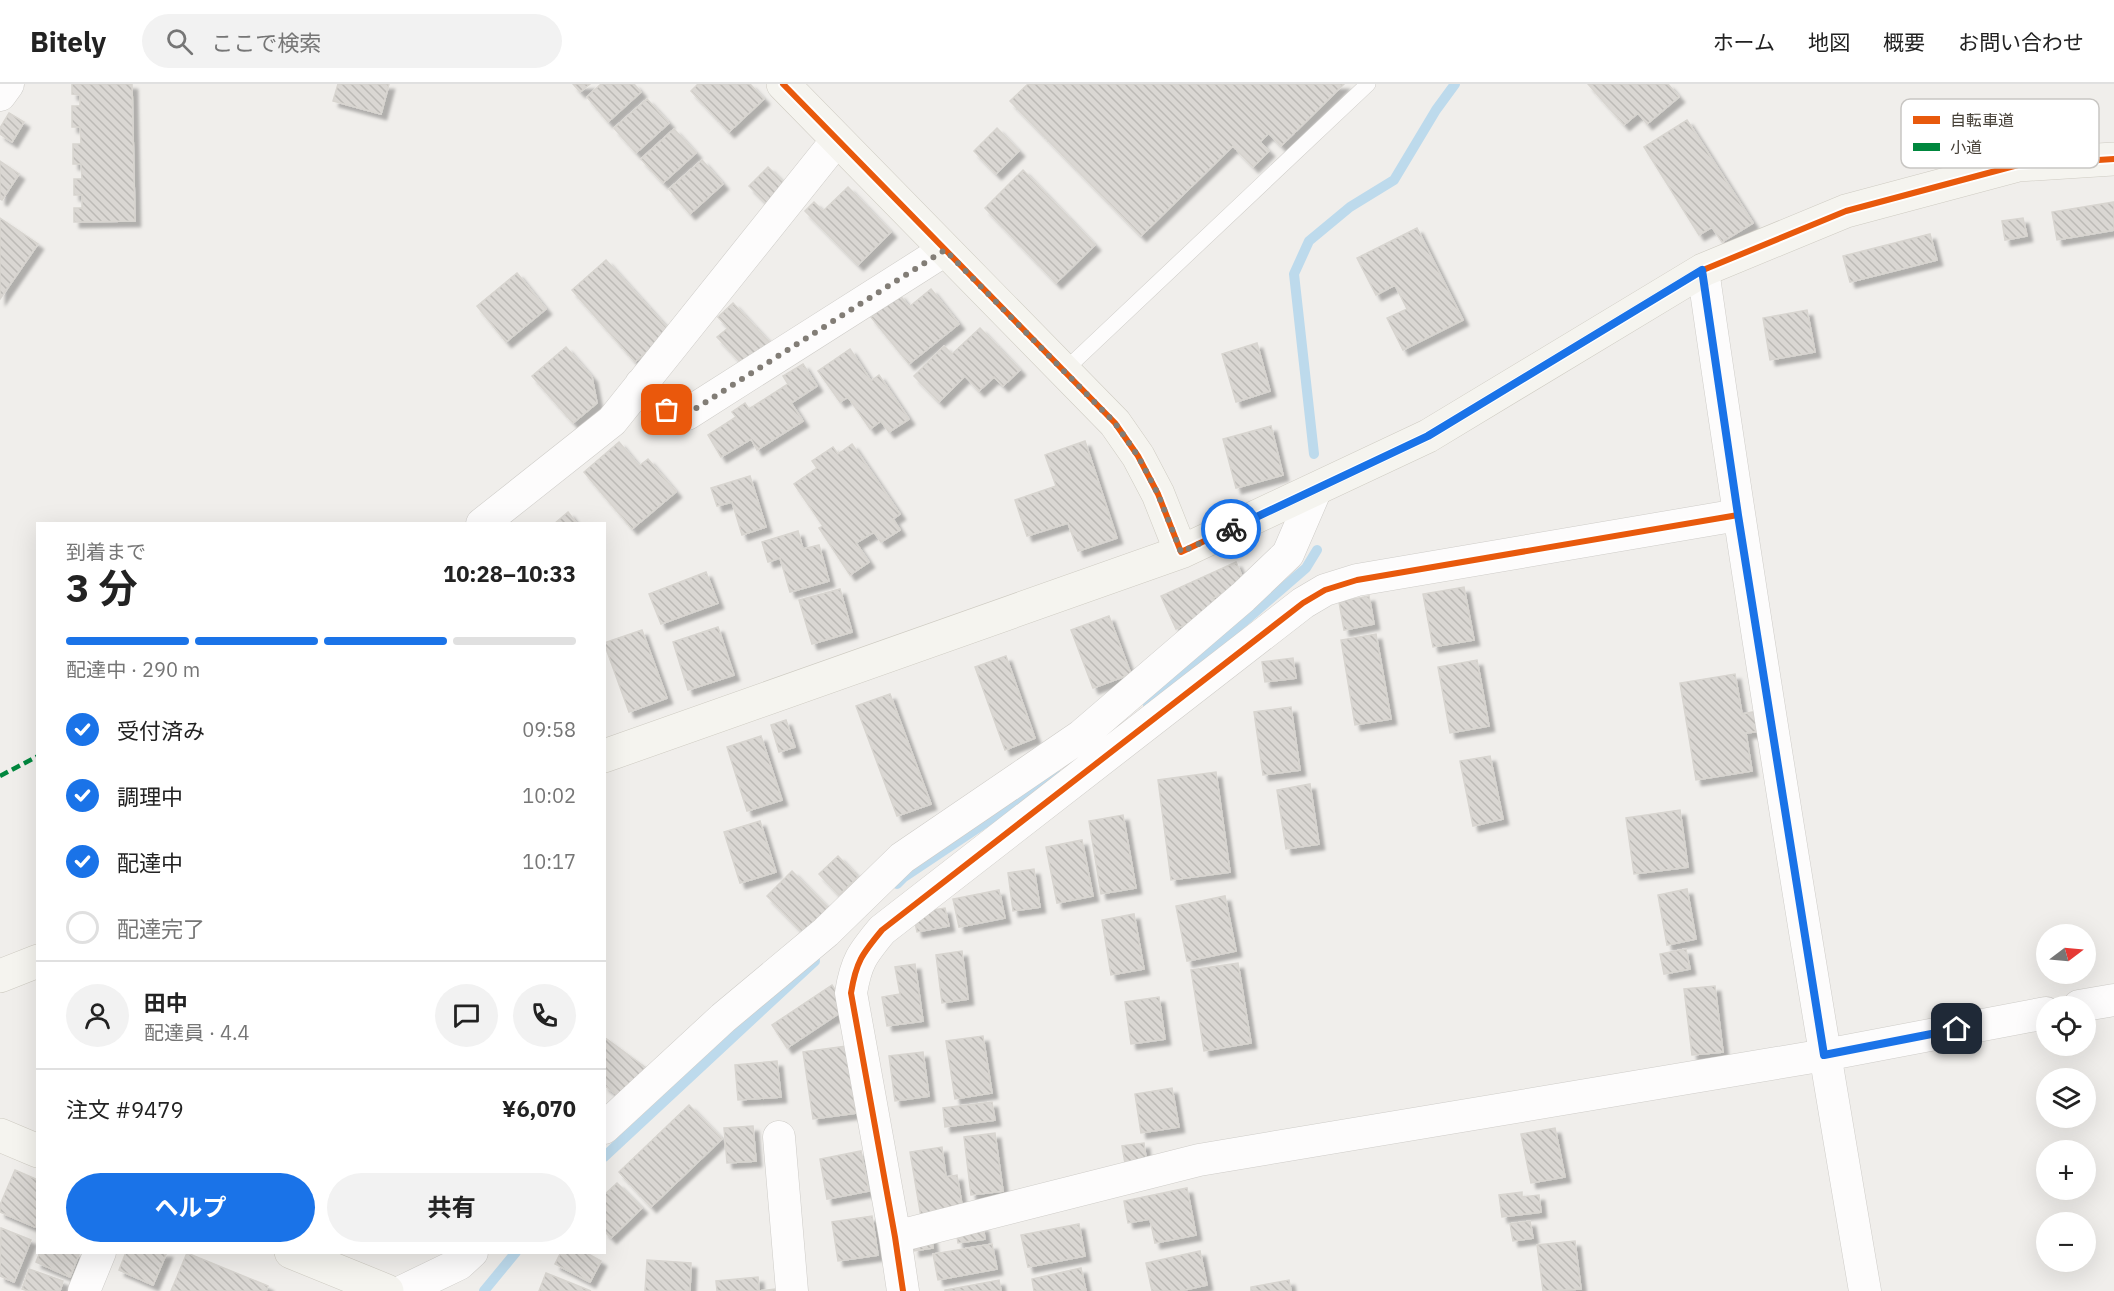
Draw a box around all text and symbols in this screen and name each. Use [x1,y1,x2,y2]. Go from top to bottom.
search box [142,14,562,68]
text: Bitely [30,23,106,60]
icon: search [163,25,196,58]
text: ここで検索 [211,28,321,57]
text: ホーム [1713,28,1775,56]
text: 地図 [1808,28,1850,56]
text: 概要 [1883,28,1925,56]
text: お問い合わせ [1958,28,2084,56]
legend [1901,99,2099,168]
text: 自転車道 [1950,110,2014,130]
text: 小道 [1950,137,1982,157]
pin [641,384,692,435]
icon: bag [650,393,683,426]
courier [1201,499,1261,559]
icon: bike [1215,513,1248,546]
text: 到着まで [66,538,146,565]
text: 10:28–10:33 [443,559,576,588]
text: 3 分 [66,562,138,613]
text: 配達中 · 290 m [66,656,200,683]
icon: check [66,713,99,746]
text: 受付済み [117,716,205,745]
text: 09:58 [522,716,576,743]
icon: check [66,779,99,812]
text: 調理中 [117,782,183,811]
text: 10:02 [522,782,576,809]
icon: check [66,845,99,878]
text: 配達中 [117,848,183,877]
text: 10:17 [522,848,576,875]
text: 配達完了 [117,914,205,943]
north arrow [2036,924,2096,984]
map controls [2036,924,2096,1272]
button: person [66,984,129,1047]
button: chat [435,984,498,1047]
button: phone [513,984,576,1047]
text: 田中 [144,988,188,1017]
button: locate [2036,996,2096,1056]
pin [1931,1003,1982,1054]
icon: home [1940,1012,1973,1045]
text: 配達員 · 4.4 [144,1019,249,1046]
button: layers [2036,1068,2096,1128]
text: ¥6,070 [502,1094,576,1123]
text: 注文 #9479 [66,1095,184,1124]
button: + [2036,1140,2096,1200]
button: ヘルプ [66,1173,315,1242]
button: 共有 [327,1173,576,1242]
button: − [2036,1212,2096,1272]

